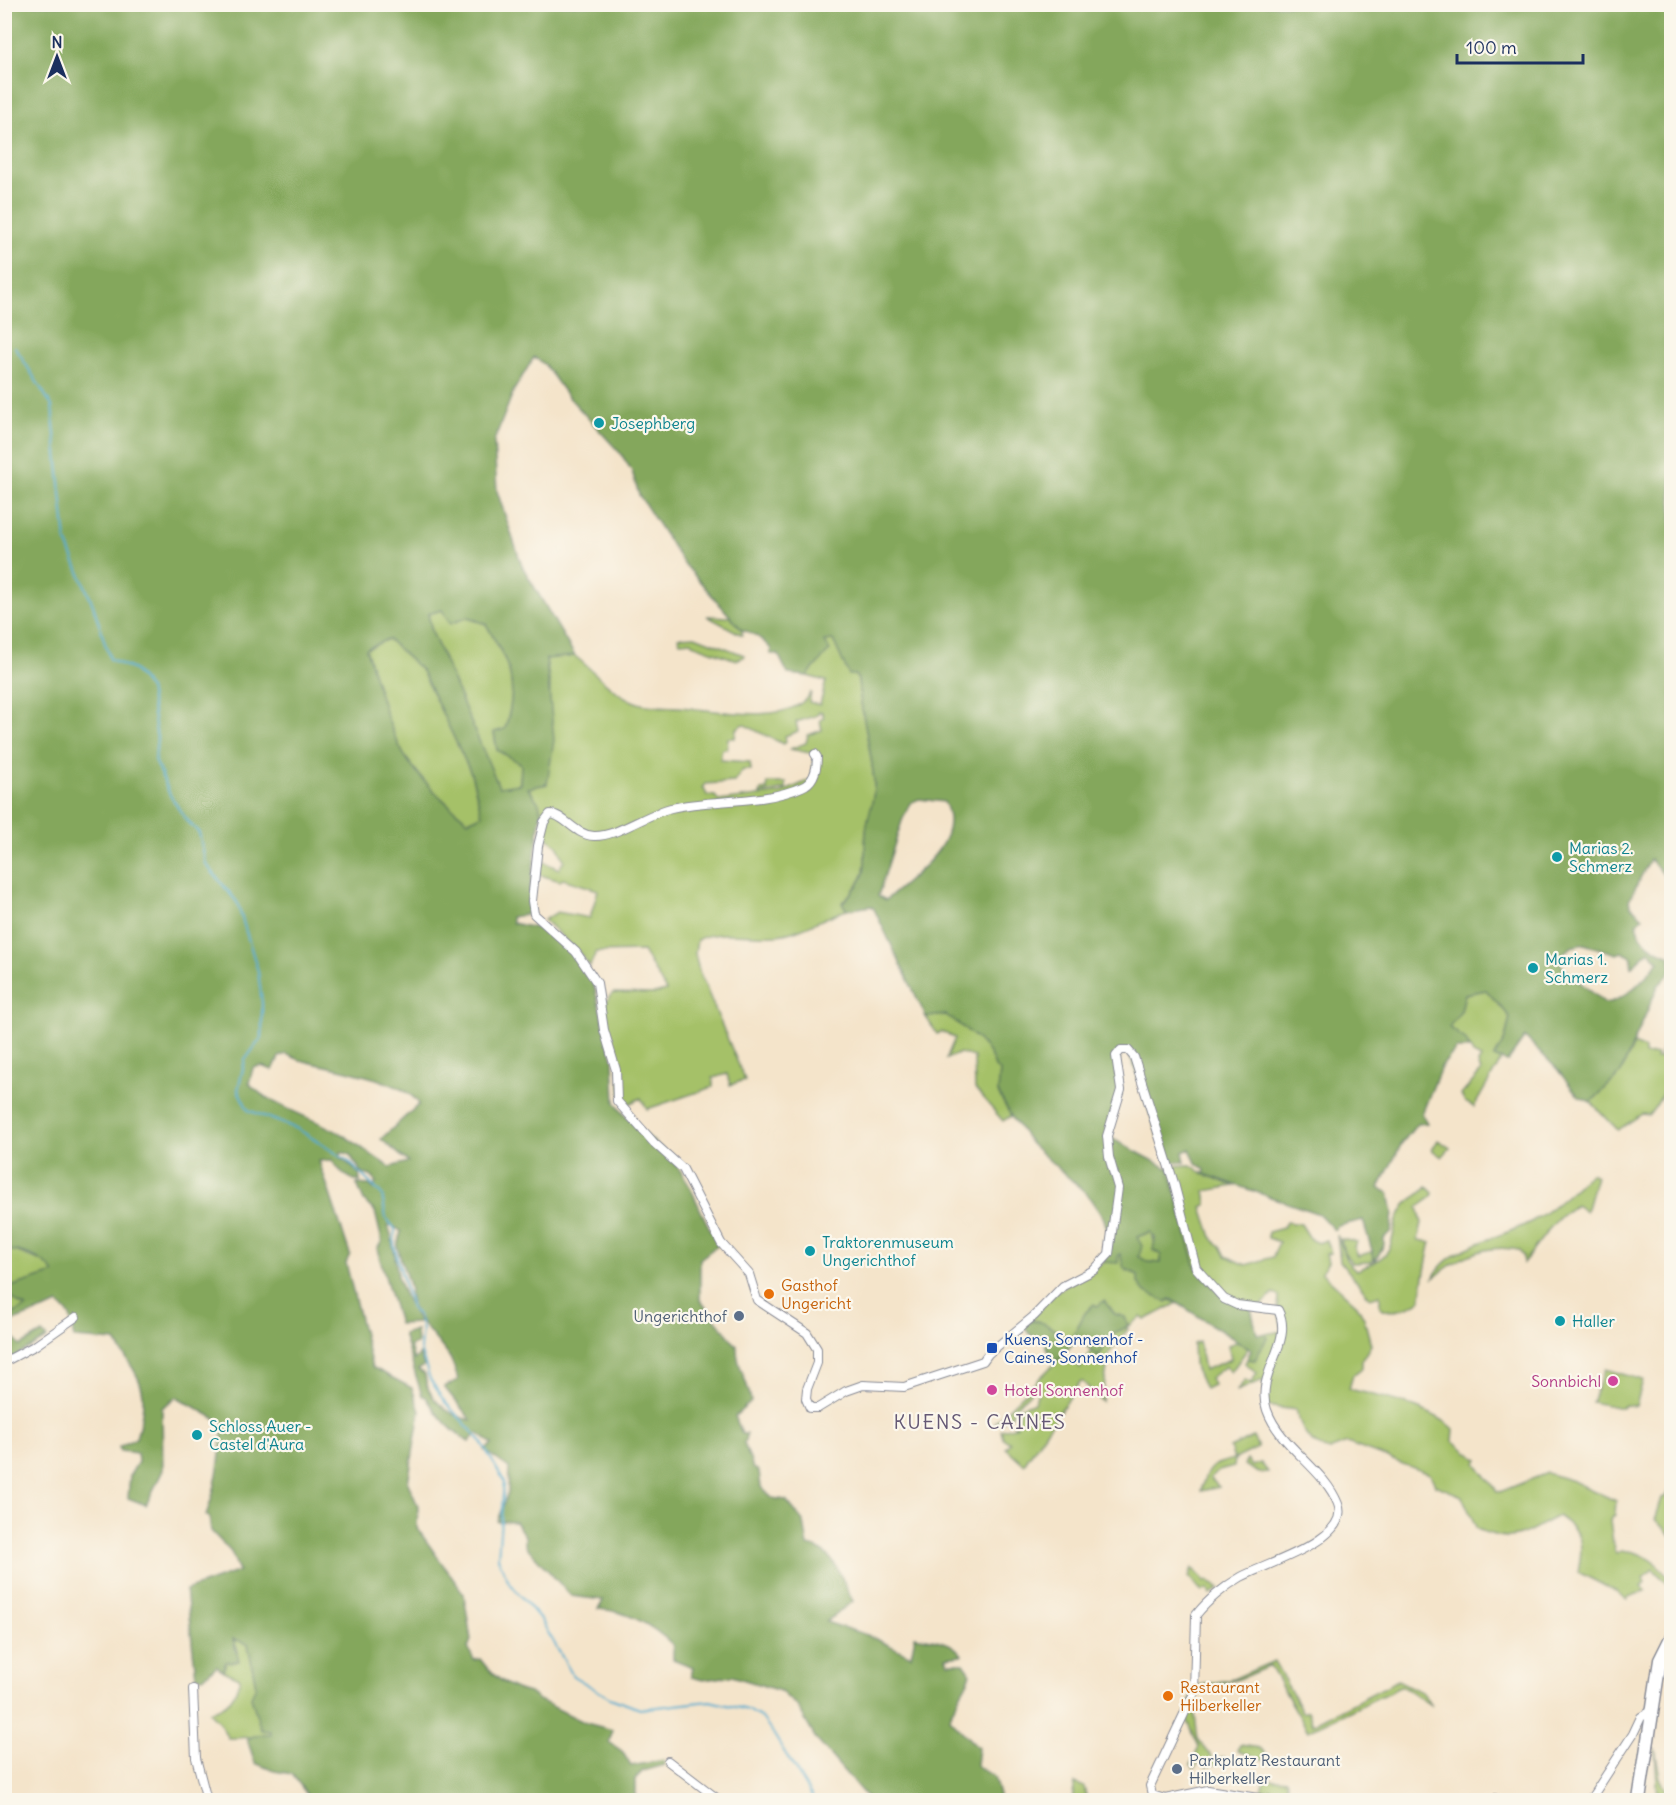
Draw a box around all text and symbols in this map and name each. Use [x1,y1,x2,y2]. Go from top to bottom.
north arrow [27,27,87,87]
scale bar [1457,27,1583,65]
text: N [51,32,63,52]
text: 100 m [1466,36,1517,59]
place label: Josephberg [611,413,695,433]
marker: Josephberg [592,416,606,430]
place label: Marias 2. Schmerz [1569,838,1633,876]
marker: Marias 2. Schmerz [1550,850,1564,864]
place label: Marias 1. Schmerz [1545,949,1608,987]
marker: Marias 1. Schmerz [1526,961,1540,975]
place label: Traktorenmuseum Ungerichthof [822,1232,954,1270]
marker: Traktorenmuseum Ungerichthof [803,1244,817,1258]
place label: Gasthof Ungericht [781,1275,852,1313]
marker: Gasthof Ungericht [762,1287,776,1301]
place label: Ungerichthof [633,1306,728,1326]
marker: Ungerichthof [732,1309,746,1323]
place label: Haller [1572,1311,1615,1331]
marker: Haller [1553,1314,1567,1328]
place label: Kuens, Sonnenhof - Caines, Sonnenhof [1004,1329,1144,1367]
marker: Kuens, Sonnenhof - Caines, Sonnenhof [985,1341,999,1355]
place label: Sonnbichl [1531,1371,1601,1391]
marker: Sonnbichl [1606,1374,1620,1388]
place label: Hotel Sonnenhof [1004,1380,1124,1400]
marker: Hotel Sonnenhof [985,1383,999,1397]
district label: KUENS - CAINES [894,1409,1066,1434]
place label: Schloss Auer - Castel d'Aura [209,1416,312,1454]
marker: Schloss Auer - Castel d'Aura [190,1428,204,1442]
place label: Restaurant Hilberkeller [1180,1677,1262,1715]
marker: Restaurant Hilberkeller [1161,1689,1175,1703]
place label: Parkplatz Restaurant Hilberkeller [1189,1750,1341,1788]
marker: Parkplatz Restaurant Hilberkeller [1170,1762,1184,1776]

